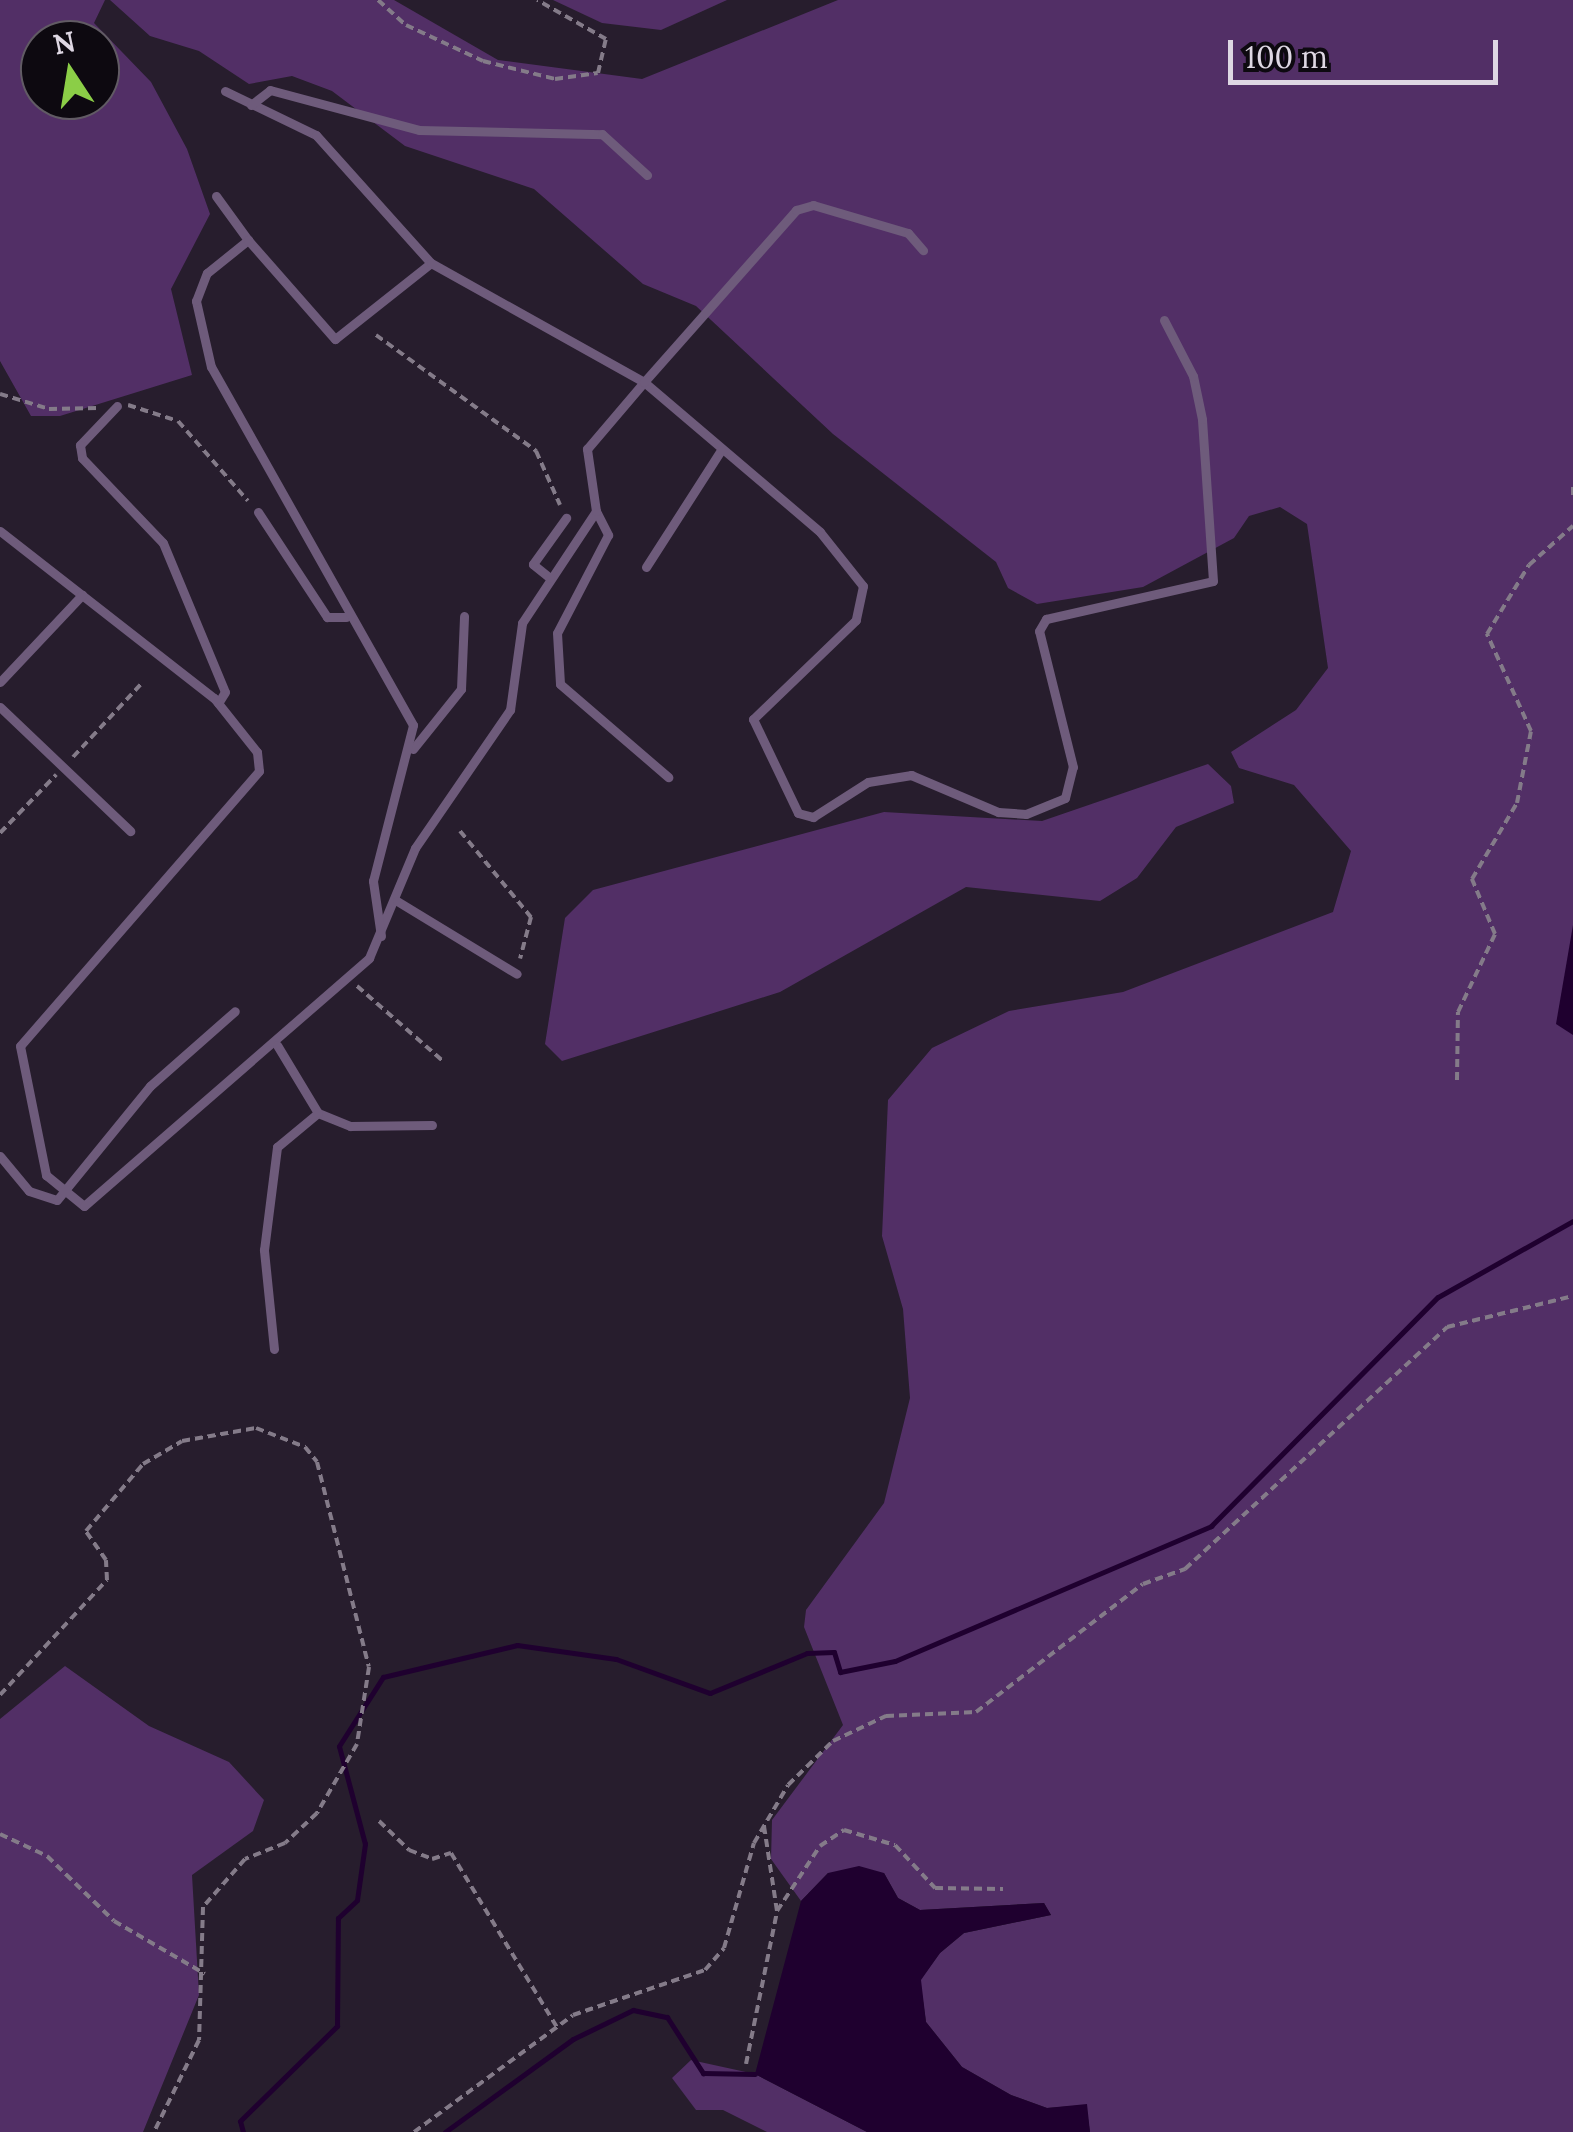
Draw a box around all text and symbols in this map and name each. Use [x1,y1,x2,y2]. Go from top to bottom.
north arrow [20,20,120,120]
scale bar [1233,20,1503,82]
text: N [50,23,79,62]
text: 100 m [1245,38,1328,76]

